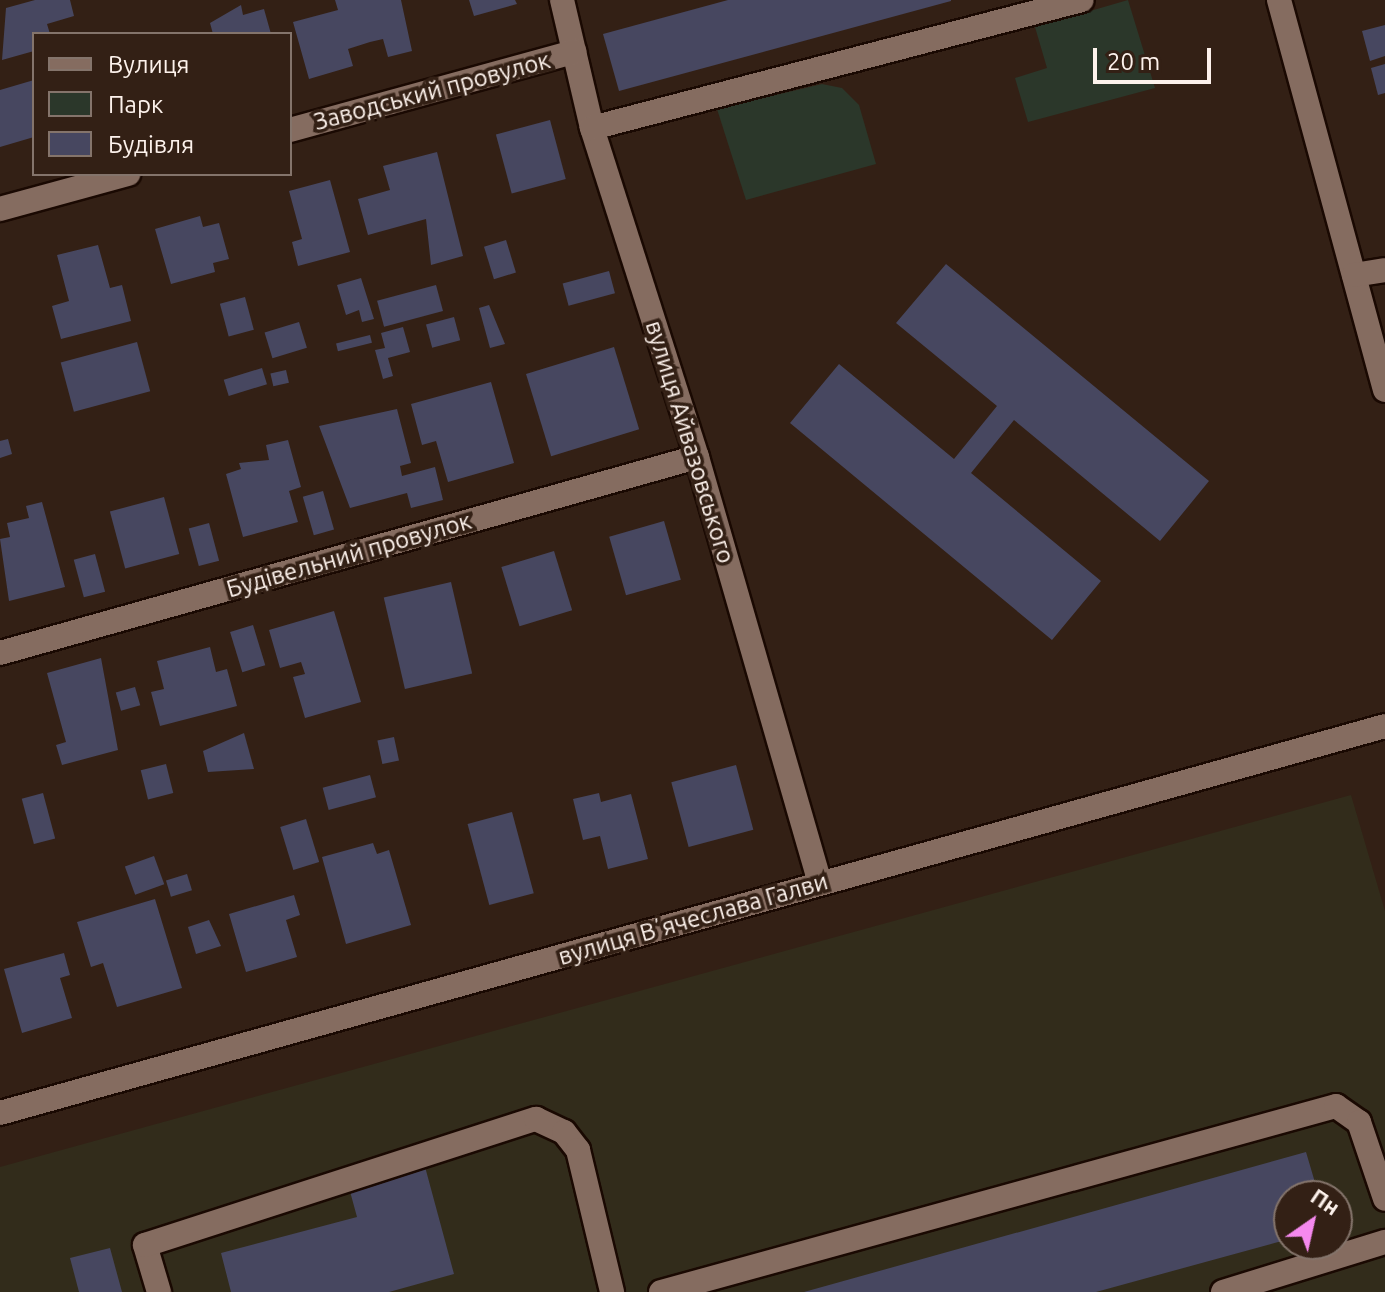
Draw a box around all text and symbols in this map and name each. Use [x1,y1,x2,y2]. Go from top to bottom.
legend [32,32,292,176]
scale bar [1097,32,1215,82]
street label: Заводський провулок [311,46,553,136]
text: 20 m [1107,48,1160,75]
text: Вулиця [108,51,190,78]
text: Парк [108,91,163,118]
text: Будівля [108,131,194,158]
street label: вулиця Айвазовського [639,317,741,567]
street label: Будівельний провулок [223,506,475,604]
street label: вулиця Вʼячеслава Галви [555,867,831,971]
north arrow [1273,1180,1353,1260]
text: Пн [1307,1183,1345,1220]

